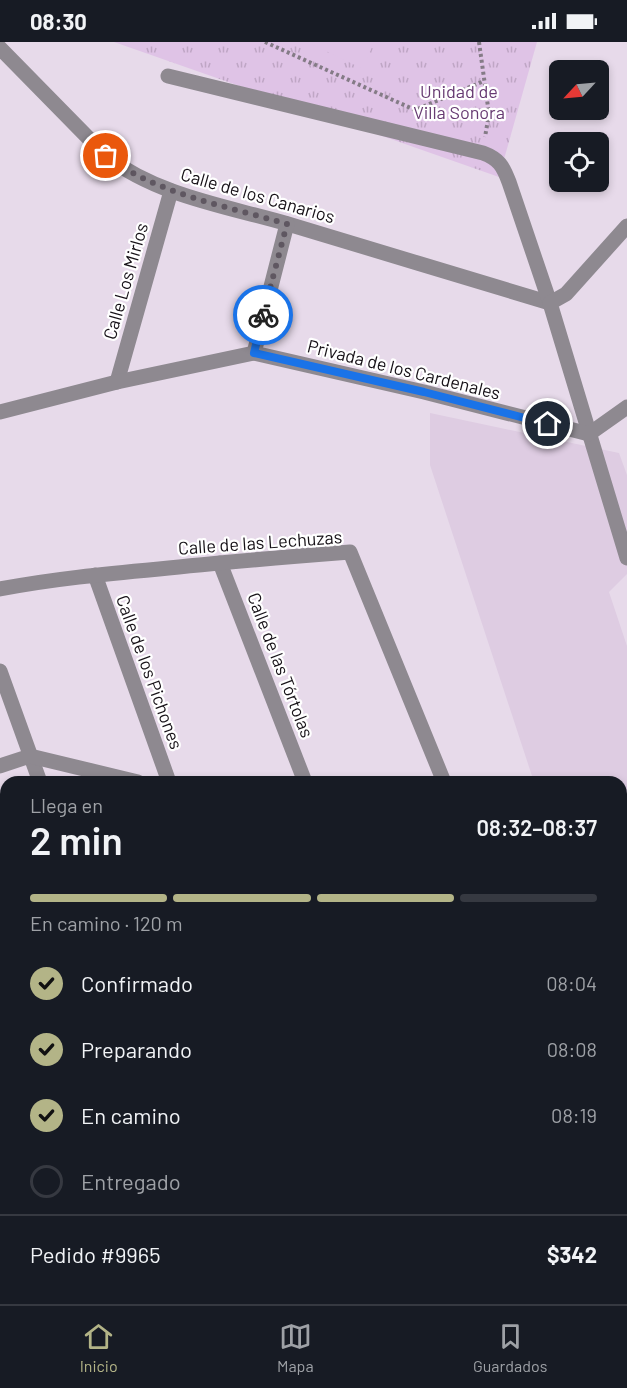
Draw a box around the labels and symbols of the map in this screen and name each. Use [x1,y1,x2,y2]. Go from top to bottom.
north arrow [549,60,609,120]
park label: Unidad de Villa Sonora [413,80,505,123]
pin [80,130,131,181]
street label: Calle de los Canarios [178,162,338,228]
street label: Calle Los Mirlos [98,220,152,342]
courier [233,285,293,345]
street label: Privada de los Cardenales [305,334,503,404]
pin [522,398,573,449]
street label: Calle de las Lechuzas [177,525,343,559]
street label: Calle de las Tórtolas [243,589,319,741]
street label: Calle de los Pichones [112,592,188,752]

